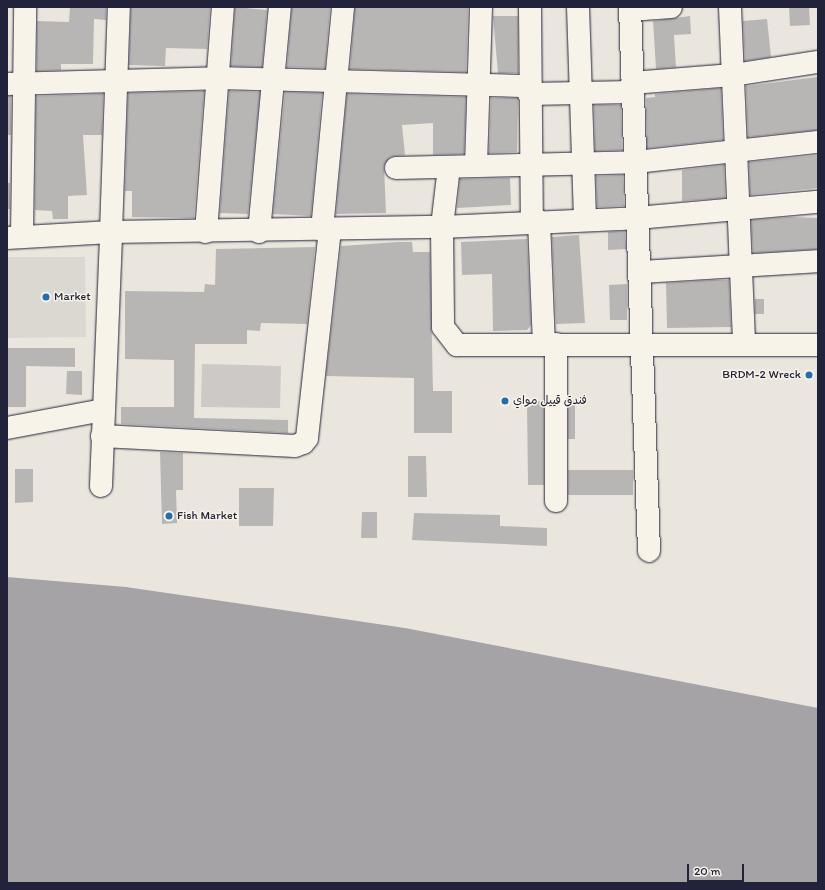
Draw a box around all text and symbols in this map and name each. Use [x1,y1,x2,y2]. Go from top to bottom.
place label: Market [54,290,91,304]
marker: Market [41,292,51,302]
place label: BRDM-2 Wreck [722,368,801,382]
marker: BRDM-2 Wreck [804,370,814,380]
place label: فندق قييل مواي [513,394,587,408]
marker: فندق قييل مواي [500,396,510,406]
place label: Fish Market [177,509,237,523]
marker: Fish Market [164,511,174,521]
scale bar [689,856,746,882]
text: 20 m [694,864,721,878]

